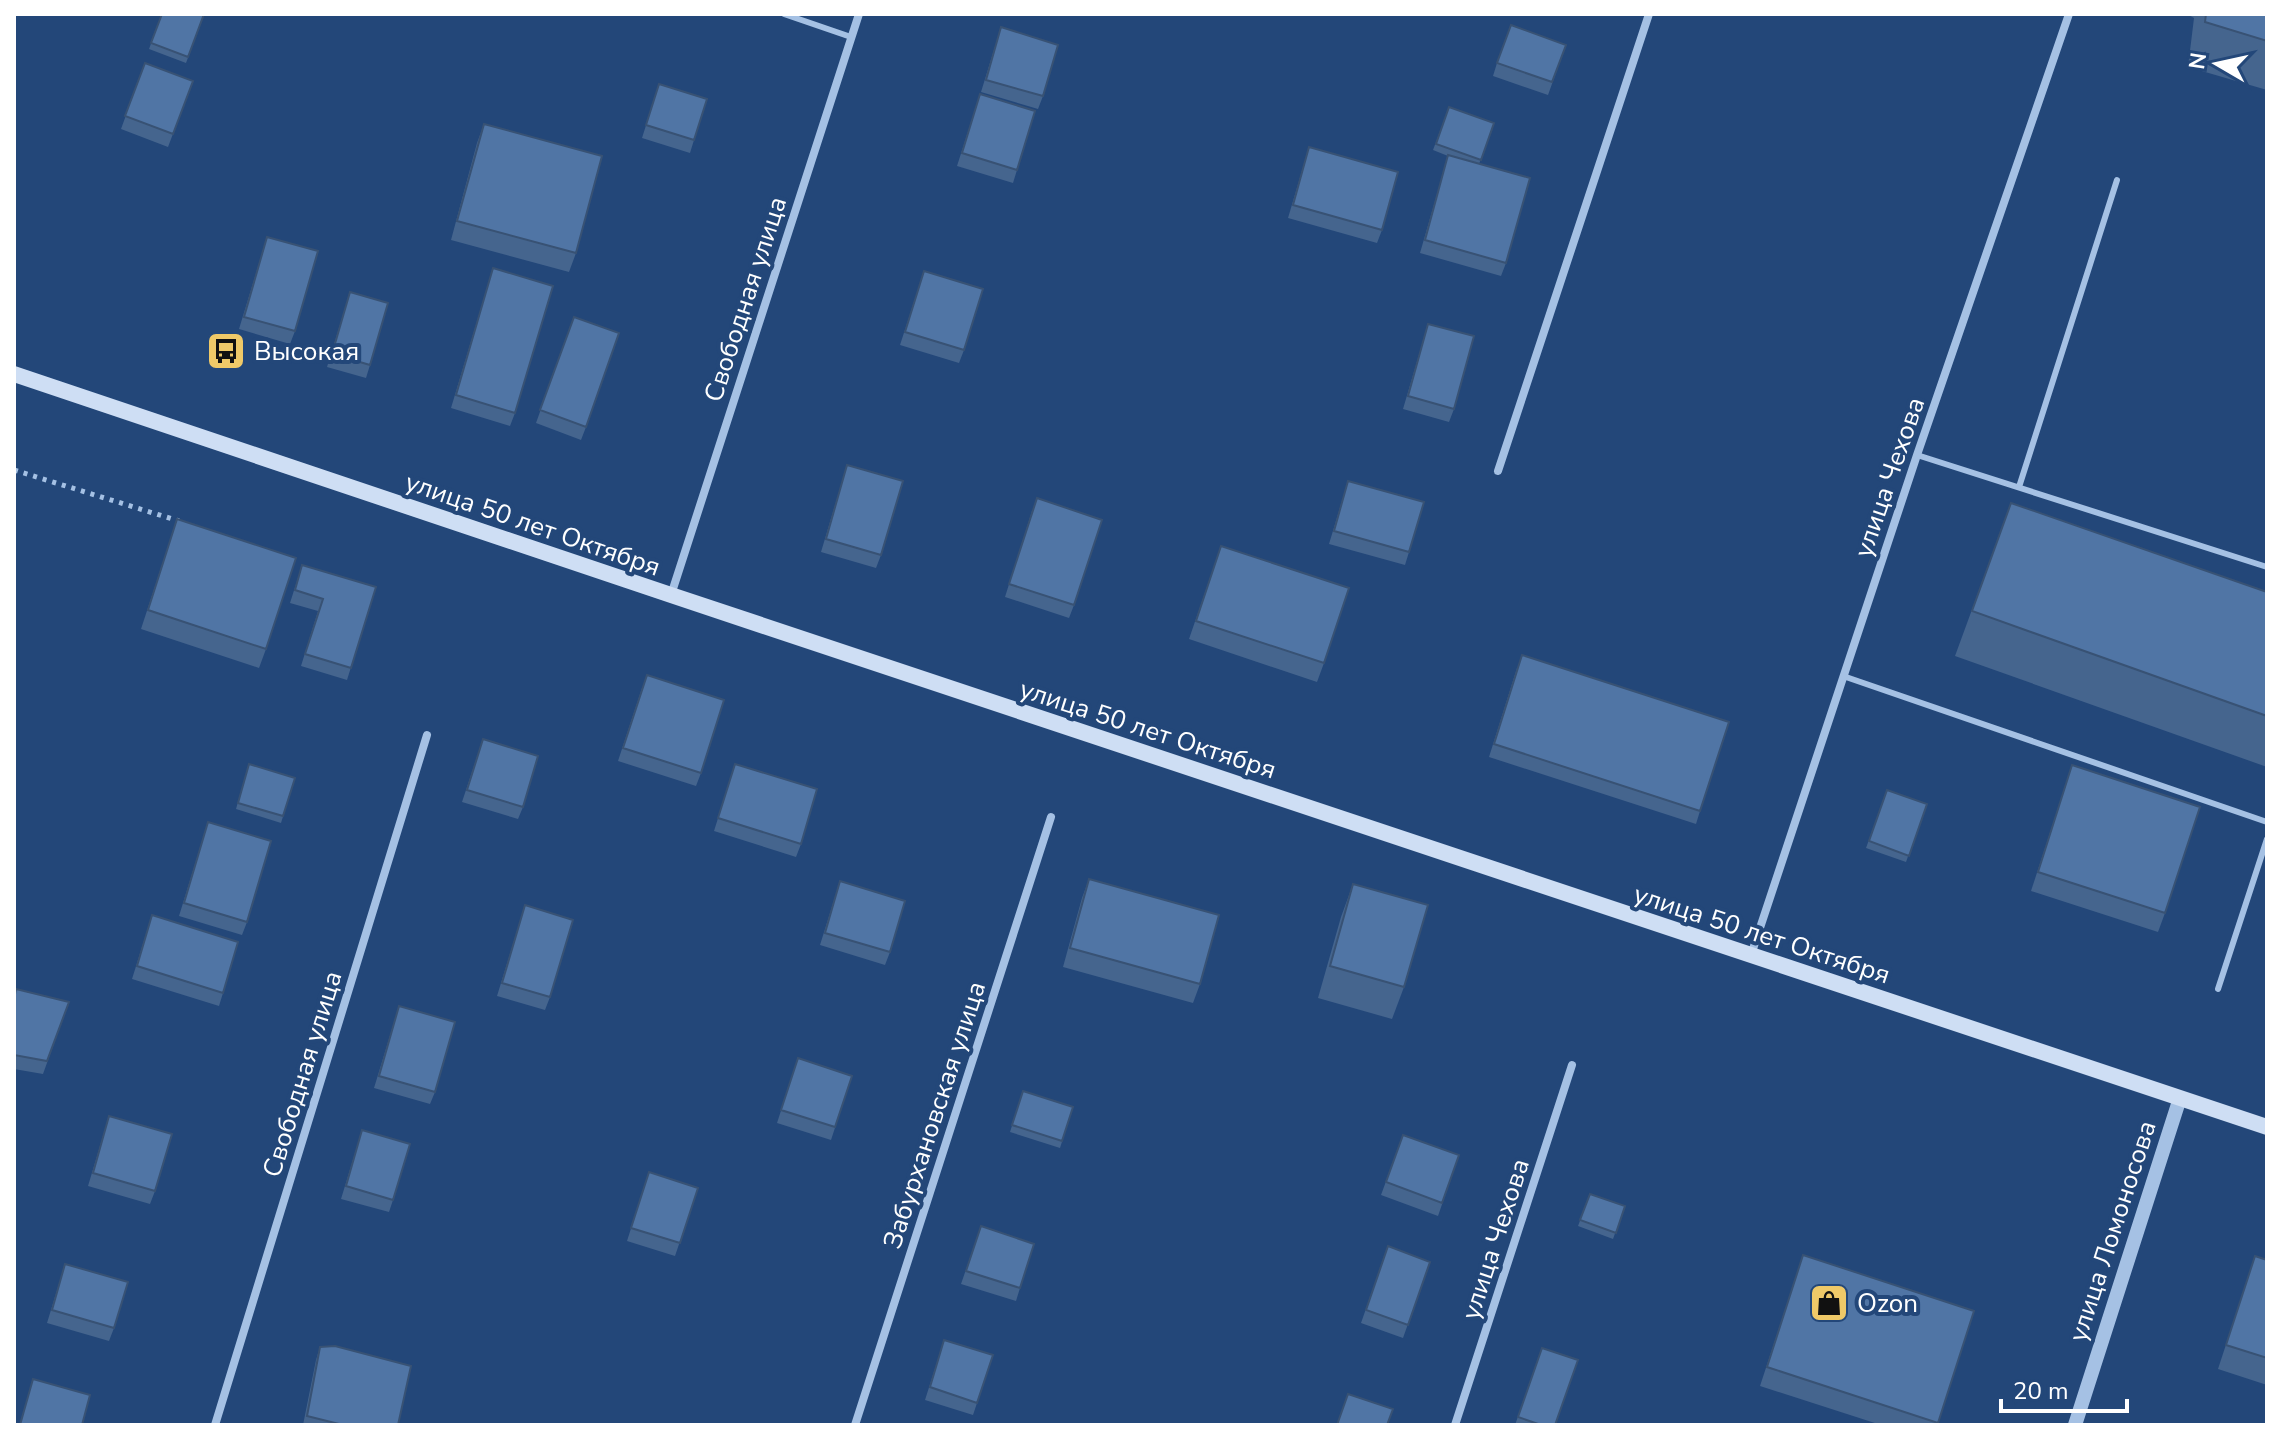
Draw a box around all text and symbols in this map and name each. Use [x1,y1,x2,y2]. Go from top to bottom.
north arrow [2177,24,2257,104]
text: N [2182,51,2214,72]
street label: Свободная улица [696,192,795,406]
bus stop icon: Высокая [205,330,247,372]
place label: Высокая [254,334,359,369]
street label: улица Чехова [1846,392,1933,562]
street label: улица 50 лет Октября [401,464,665,585]
street label: улица 50 лет Октября [1015,671,1281,787]
street label: улица 50 лет Октября [1629,876,1895,992]
street label: Свободная улица [254,967,350,1181]
street label: Забурхановская улица [875,977,994,1253]
street label: улица Ломоносова [2060,1116,2165,1346]
street label: улица Чехова [1453,1154,1538,1324]
shop icon: Ozon [1808,1282,1850,1324]
place label: Ozon [1857,1286,1918,1321]
scale bar [2001,1363,2127,1413]
text: 20 m [2013,1375,2069,1407]

